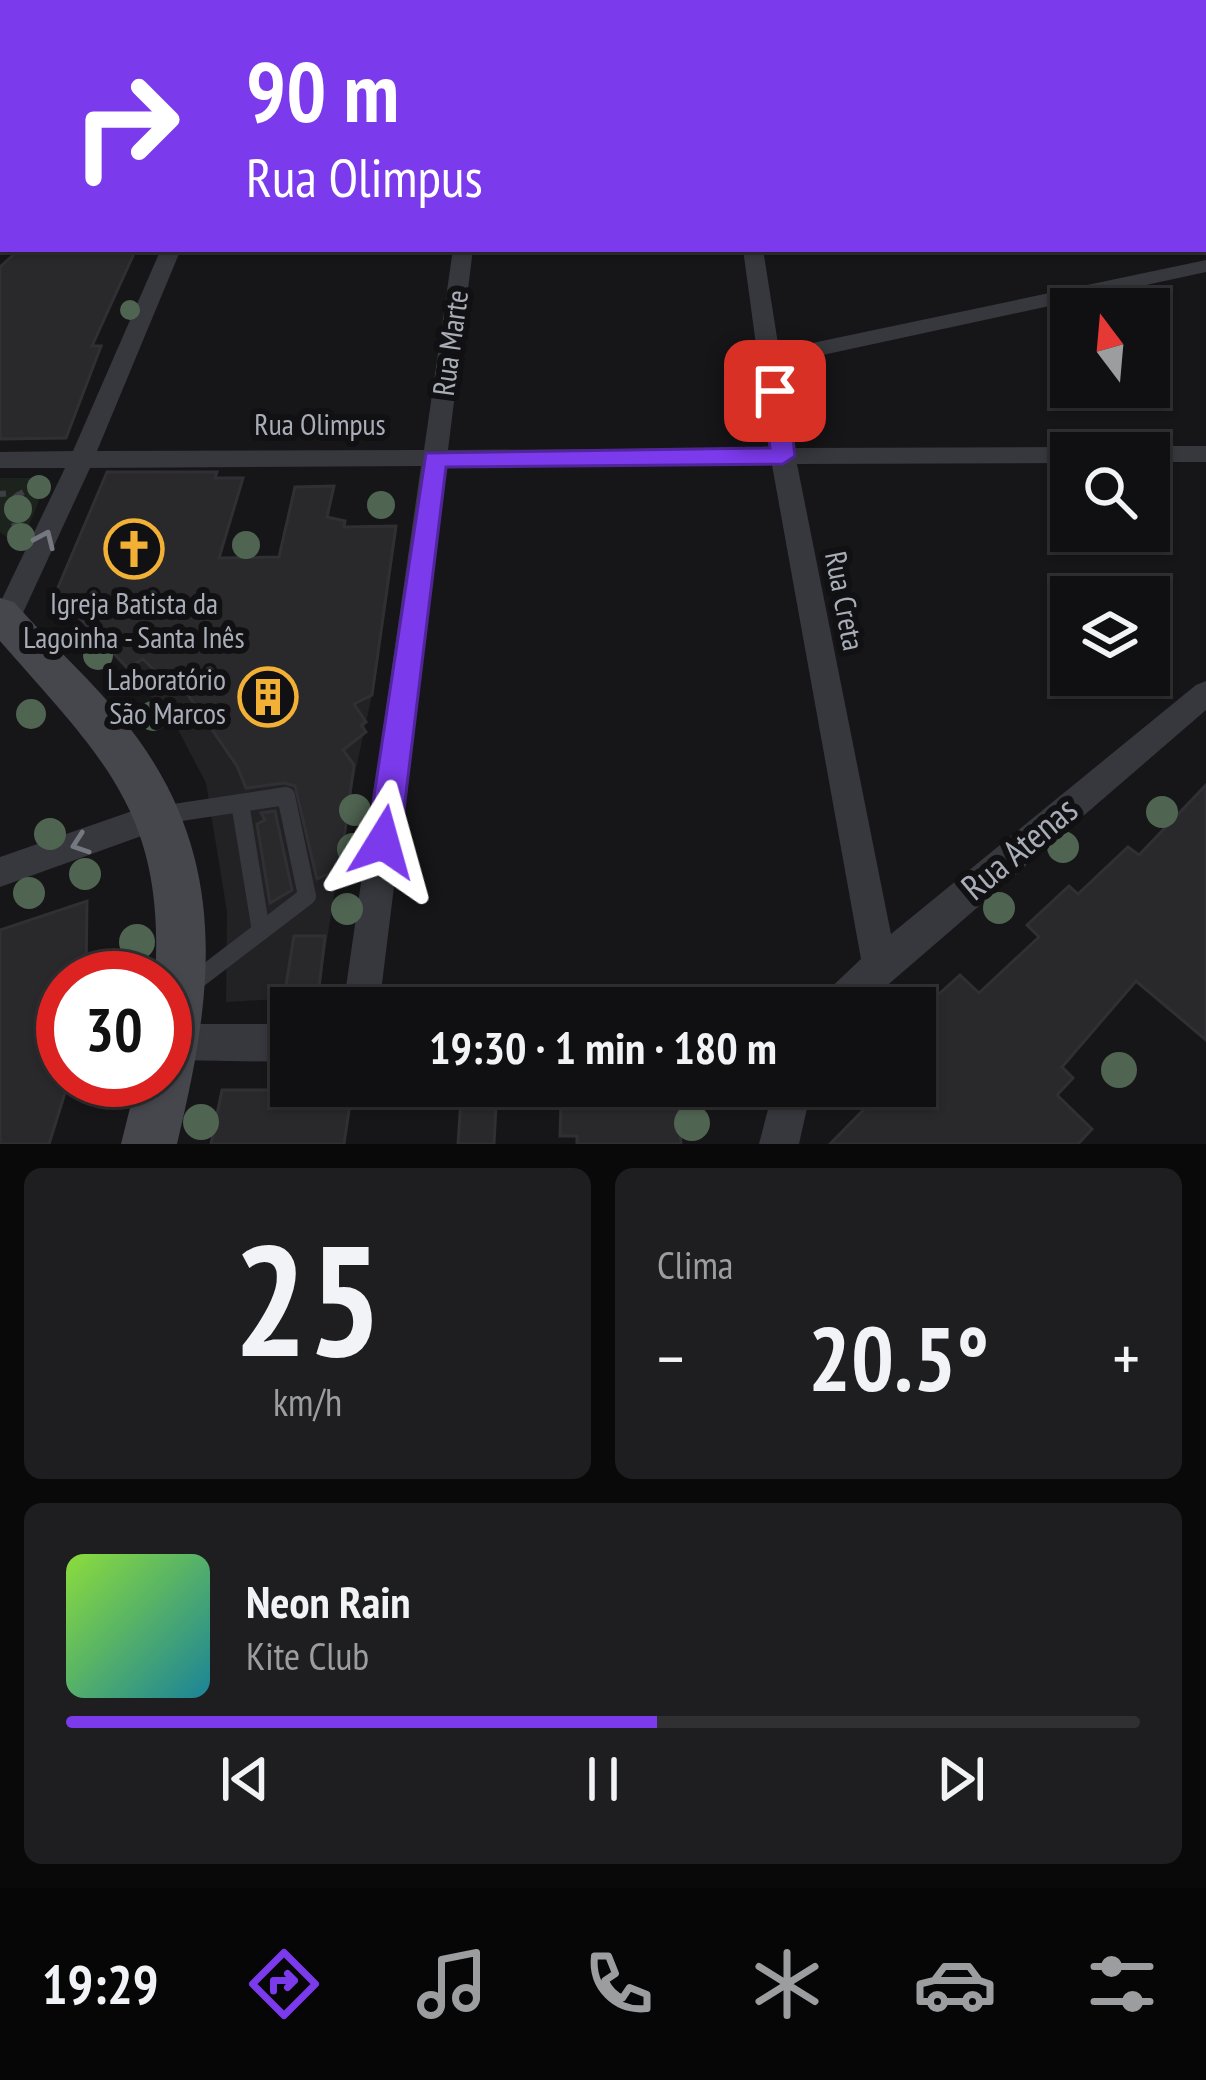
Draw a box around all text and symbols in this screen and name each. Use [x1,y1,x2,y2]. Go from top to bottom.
text: 90 m [246,36,399,145]
icon: right [48,48,204,204]
text: Rua Olimpus [246,142,483,212]
street label: Rua Marte [423,287,476,398]
north arrow [1050,288,1170,408]
map controls [1050,288,1170,696]
pin [724,340,826,442]
icon: arrive [742,358,808,424]
street label: Rua Olimpus [254,404,386,443]
button: search [1050,432,1170,552]
church icon: Igreja Batista da Lagoinha - Santa Inês [103,518,165,580]
one-way arrow [30,530,54,551]
street label: Rua Creta [817,548,874,654]
button: layers [1050,576,1170,696]
place label: Igreja Batista da Lagoinha - Santa Inês [23,583,245,656]
place label: Laboratório São Marcos [107,659,226,732]
building icon: Laboratório São Marcos [237,666,299,728]
position arrow [320,779,446,905]
street label: Rua Atenas [951,785,1086,910]
one-way arrow [71,830,92,854]
speed limit sign: 30 [36,951,192,1107]
text: 19:30 · 1 min · 180 m [429,1018,777,1076]
text: 25 [233,1197,382,1399]
text: Clima [657,1239,733,1290]
text: 20.5° [808,1299,989,1416]
text: − [657,1315,684,1400]
text: + [1113,1315,1140,1400]
text: km/h [273,1376,342,1427]
text: Neon Rain [246,1572,411,1630]
text: Kite Club [246,1630,369,1681]
icon: previous [212,1746,278,1812]
icon: pause [570,1746,636,1812]
icon: next [928,1746,994,1812]
icon: directions [242,1942,326,2026]
icon: music [410,1942,494,2026]
icon: phone [577,1942,661,2026]
icon: climate [745,1942,829,2026]
icon: car [913,1942,997,2026]
icon: filters [1080,1942,1164,2026]
text: 19:29 [42,1949,159,2019]

